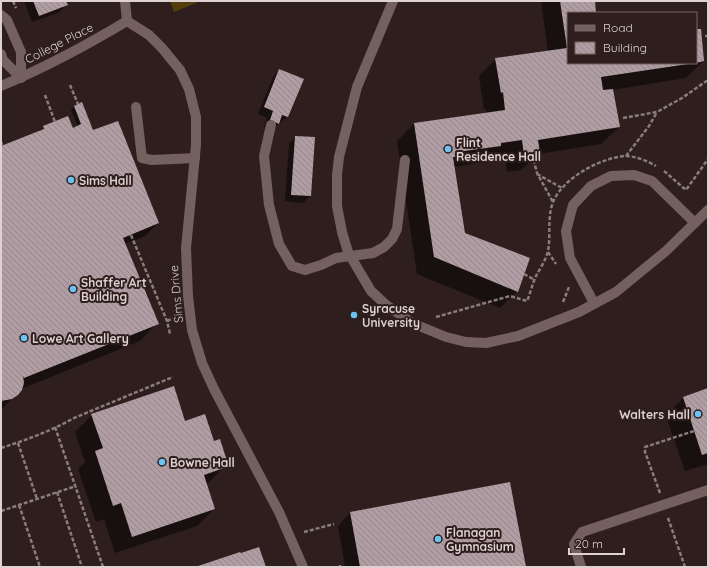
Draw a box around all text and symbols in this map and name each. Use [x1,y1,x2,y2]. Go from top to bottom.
legend [567,12,697,64]
street label: College Place [22,19,96,67]
text: Road [603,20,633,35]
text: Building [603,40,647,55]
place label: Flint Residence Hall [456,135,541,164]
marker: Flint Residence Hall [443,144,453,154]
place label: Sims Hall [79,173,132,188]
marker: Sims Hall [66,175,76,185]
street label: Sims Drive [166,264,186,324]
place label: Shaffer Art Building [81,275,147,304]
marker: Shaffer Art Building [68,284,78,294]
place label: Syracuse University [362,301,420,330]
marker: Syracuse University [349,310,359,320]
place label: Lowe Art Gallery [32,331,129,346]
marker: Lowe Art Gallery [19,333,29,343]
place label: Walters Hall [619,407,690,422]
marker: Walters Hall [693,409,703,419]
place label: Bowne Hall [170,455,235,470]
marker: Bowne Hall [157,457,167,467]
place label: Flanagan Gymnasium [446,525,514,554]
scale bar [569,530,624,556]
marker: Flanagan Gymnasium [433,534,443,544]
text: 20 m [575,536,603,551]

